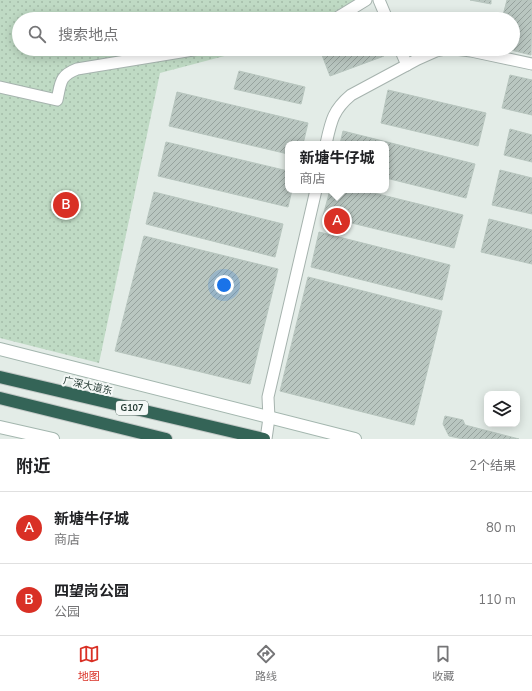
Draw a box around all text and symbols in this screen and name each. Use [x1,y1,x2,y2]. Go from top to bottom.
search box [12,12,520,56]
icon: search [26,23,48,45]
text: 搜索地点 [58,25,118,45]
popup [285,141,389,193]
text: 新塘牛仔城 [299,148,375,168]
text: 商店 [299,170,326,188]
pin: B [53,190,79,220]
pin: A [324,206,350,236]
your location [214,275,234,295]
street label: 广深大道东 [62,374,114,398]
map controls [484,391,520,427]
button: layers [484,391,520,427]
road number: G107 [116,401,148,415]
text: 附近 [16,455,50,478]
text: 2个结果 [469,457,516,475]
text: 新塘牛仔城 [54,509,129,529]
text: A [24,519,34,537]
text: 80 m [486,519,516,537]
text: 商店 [54,531,80,549]
text: 四望岗公园 [54,581,129,601]
text: B [25,591,33,609]
text: 110 m [478,591,516,609]
text: 公园 [54,603,80,621]
tab: 地图 [78,643,100,684]
tab: 路线 [255,643,277,684]
tab: 收藏 [432,643,454,684]

